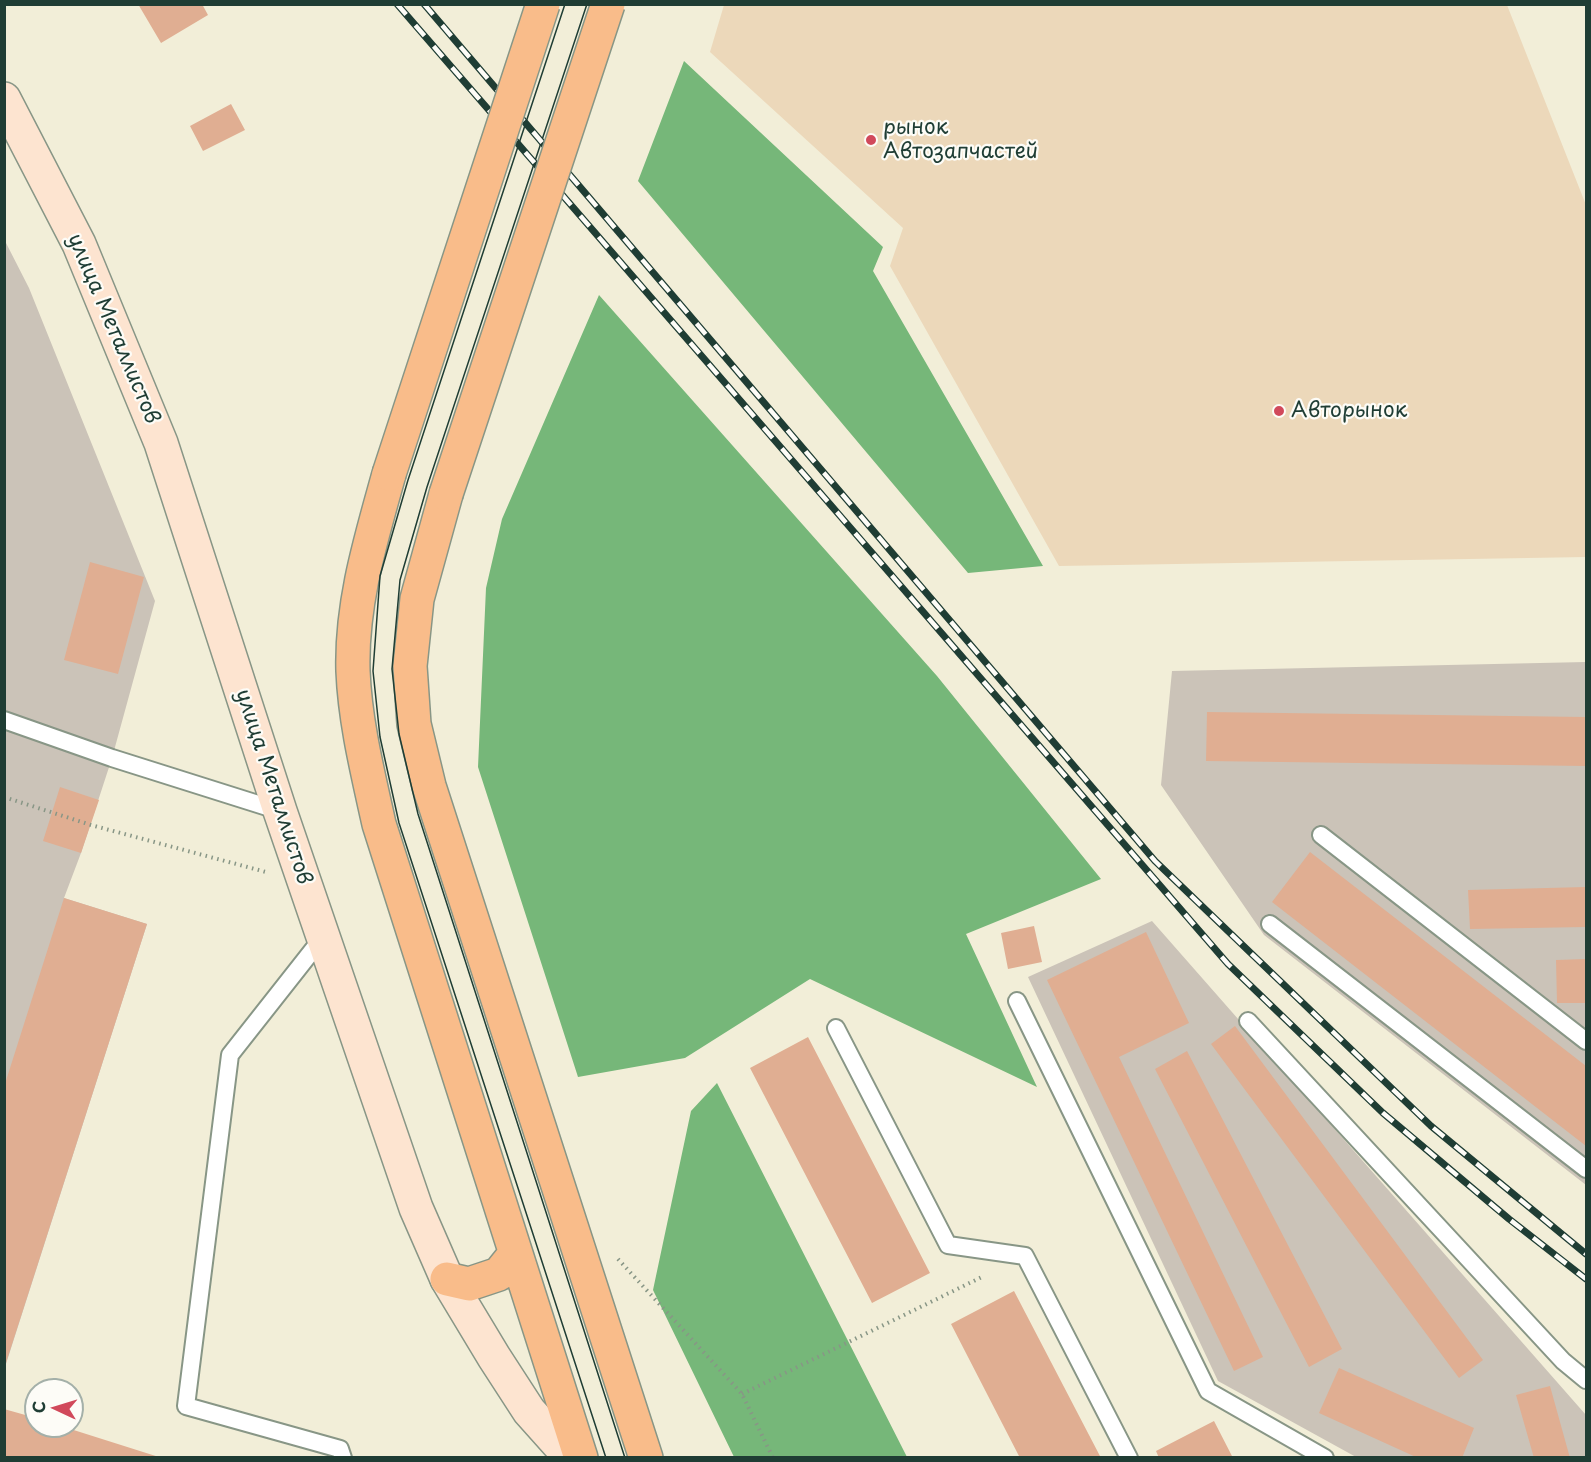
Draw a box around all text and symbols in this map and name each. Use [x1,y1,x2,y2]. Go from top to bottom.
place label: рынок Автозапчастей [883,115,1038,165]
marker: рынок Автозапчастей [864,133,878,147]
street label: улица Металлистов [62,230,164,428]
place label: Авторынок [1291,398,1407,424]
marker: Авторынок [1272,404,1286,418]
street label: улица Металлистов [229,686,317,888]
north arrow [24,1378,84,1438]
text: С [26,1400,50,1414]

